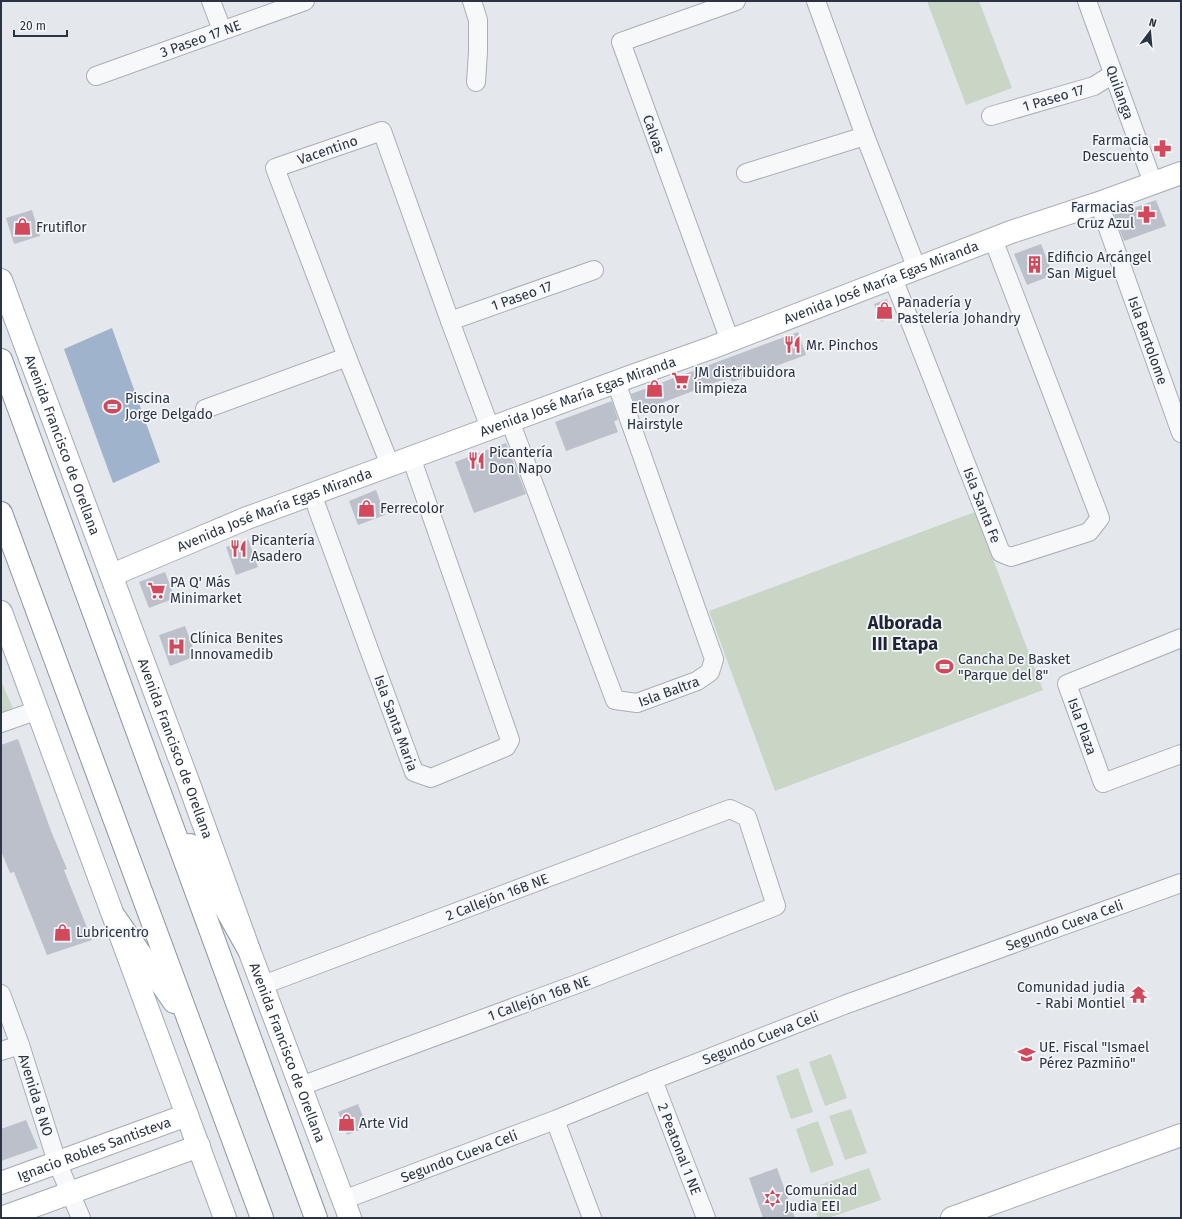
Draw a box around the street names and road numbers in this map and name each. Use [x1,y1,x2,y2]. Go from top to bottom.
street label: 3 Paseo 17 NE [158,17,243,61]
street label: Quilanga [1102,63,1137,122]
street label: 1 Paseo 17 [1021,81,1086,115]
street label: Calvas [639,113,668,156]
street label: Vacentino [295,132,360,169]
street label: Avenida José María Egas Miranda [781,237,981,328]
street label: 1 Paseo 17 [489,278,554,315]
street label: Isla Bartolome [1124,294,1171,387]
street label: Avenida Francisco de Orellana [21,353,103,537]
street label: Avenida José María Egas Miranda [478,353,678,440]
street label: Avenida José María Egas Miranda [174,465,374,556]
street label: Isla Santa Fe [959,465,1004,546]
street label: Avenida Francisco de Orellana [134,656,216,841]
street label: Isla Santa Maria [370,673,421,774]
street label: Isla Baltra [636,673,702,711]
street label: Isla Plaza [1064,696,1100,757]
street label: 2 Callejón 16B NE [443,870,551,924]
street label: Segundo Cueva Celi [1003,897,1126,955]
street label: Avenida Francisco de Orellana [246,960,329,1145]
street label: 1 Callejón 16B NE [486,972,593,1025]
street label: Segundo Cueva Celi [700,1008,821,1069]
street label: Avenida 8 NO [14,1052,56,1138]
street label: 2 Peatonal 1 NE [654,1101,704,1198]
street label: Ignacio Robles Santisteva [15,1114,173,1185]
street label: Segundo Cueva Celi [398,1127,520,1186]

